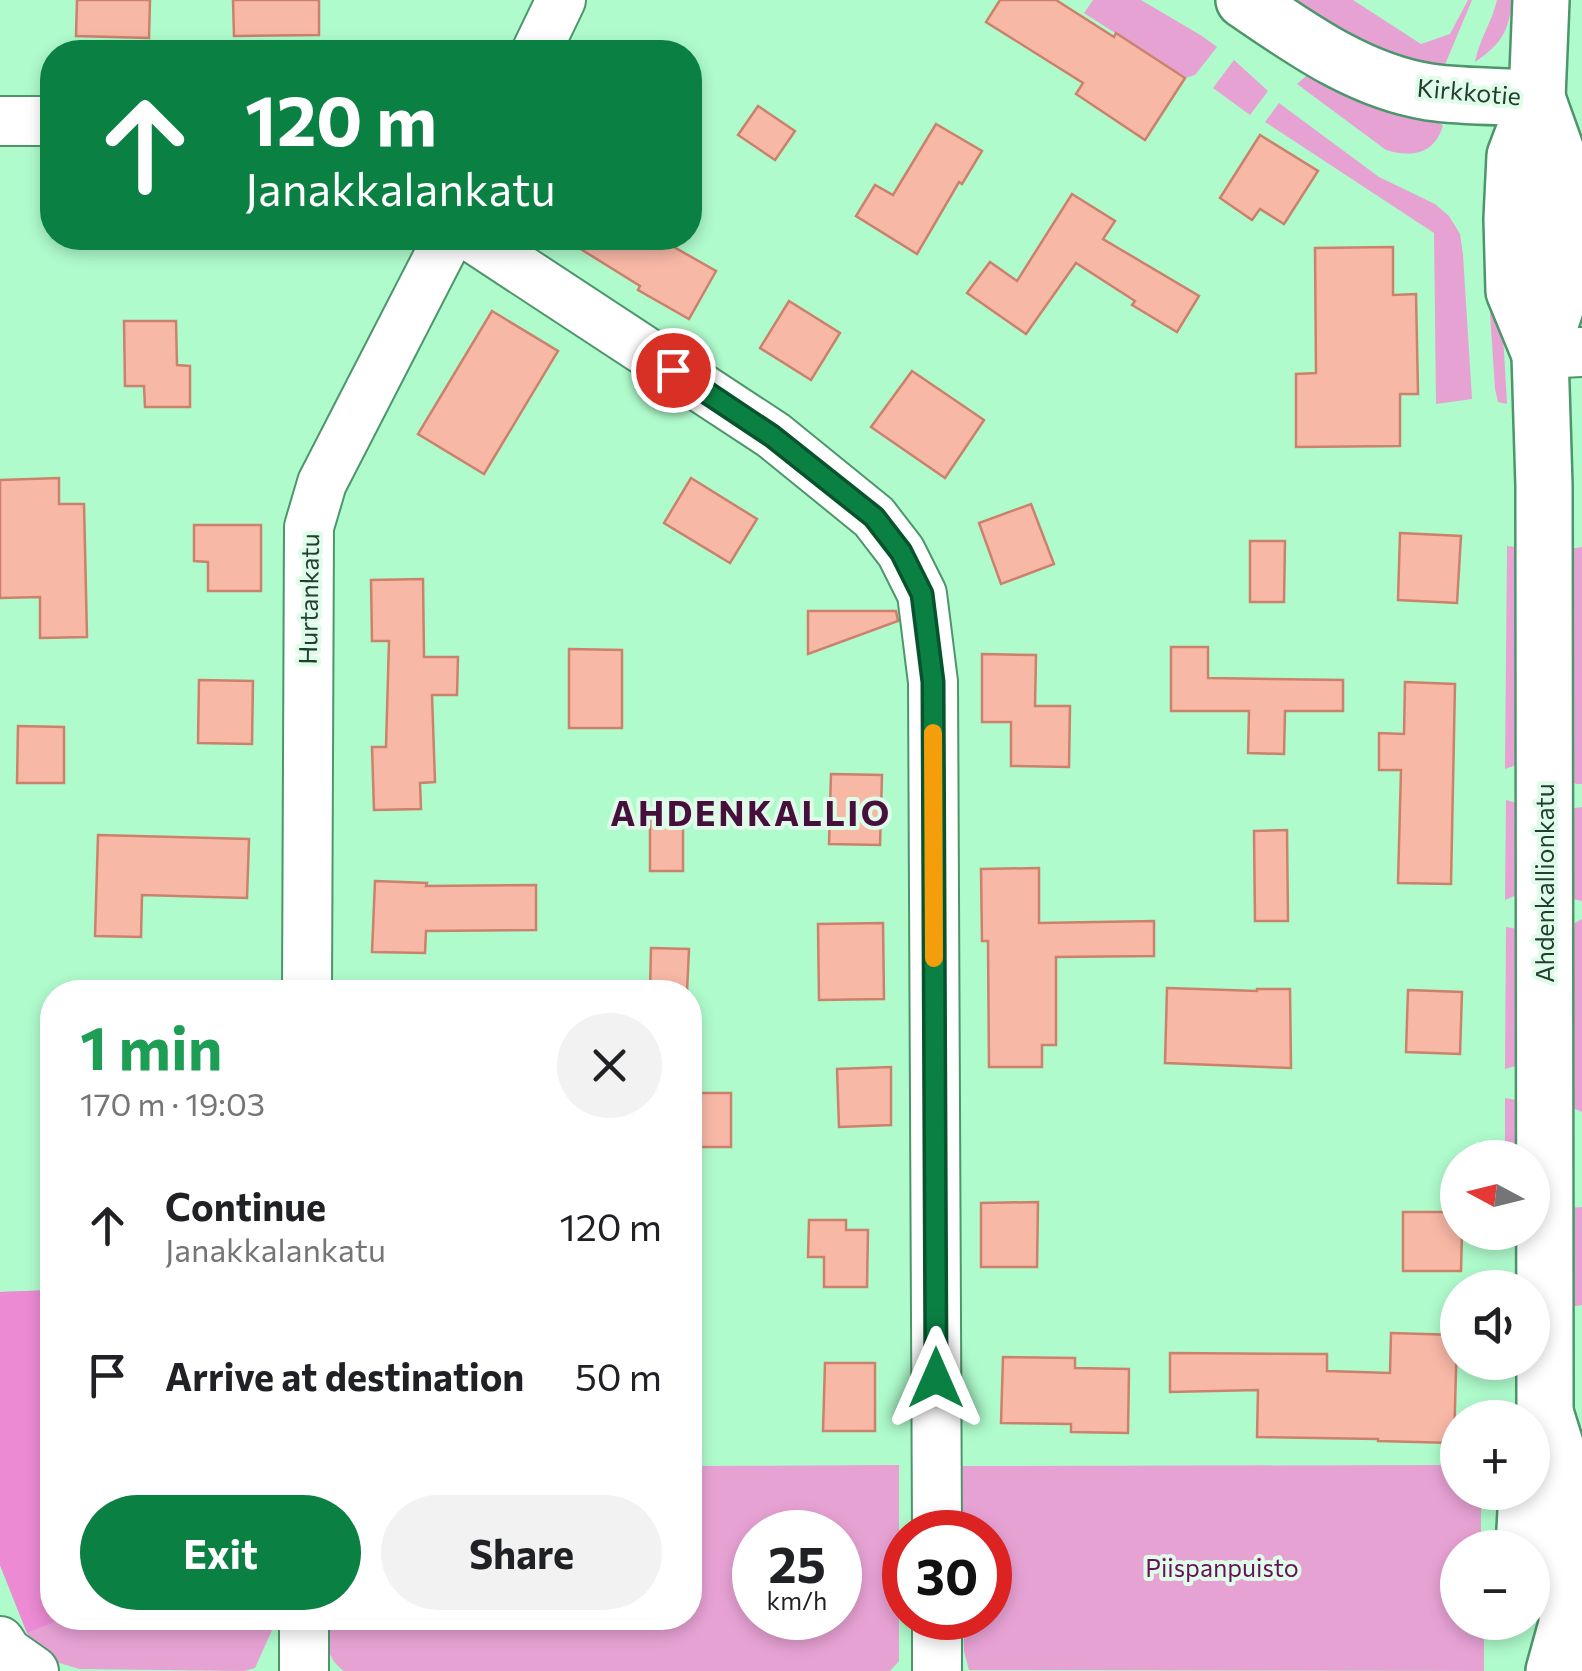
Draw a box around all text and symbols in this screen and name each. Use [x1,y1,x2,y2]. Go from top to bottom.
street label: Kirkkotie [1416,72,1522,110]
text: 120 m [245,75,437,160]
icon: ahead [80,80,210,210]
text: Janakkalankatu [245,160,556,215]
pin [631,328,716,413]
icon: arrive [646,343,701,398]
street label: Hurtankatu [292,533,324,665]
street label: Ahdenkallionkatu [1529,783,1559,983]
district label: AHDENKALLIO [610,790,892,833]
text: 1 min [80,1009,222,1082]
button: close [557,1013,662,1118]
text: 170 m · 19:03 [80,1083,265,1123]
north arrow [1440,1140,1550,1250]
map controls [1440,1140,1550,1640]
text: Continue [165,1182,326,1229]
icon: ahead [80,1198,135,1253]
text: 120 m [560,1202,662,1249]
text: Janakkalankatu [165,1229,386,1269]
button: sound [1440,1270,1550,1380]
position arrow [884,1326,988,1430]
icon: arrive [80,1348,135,1403]
text: Arrive at destination [165,1352,524,1399]
text: 50 m [575,1352,662,1399]
button: + [1440,1400,1550,1510]
button: Exit [80,1495,361,1610]
button: Share [381,1495,662,1610]
speed limit sign: 30 [882,1510,1012,1640]
button: − [1440,1530,1550,1640]
text: 25 [768,1532,826,1593]
park label: Piispanpuisto [1145,1552,1299,1582]
text: km/h [767,1585,827,1615]

